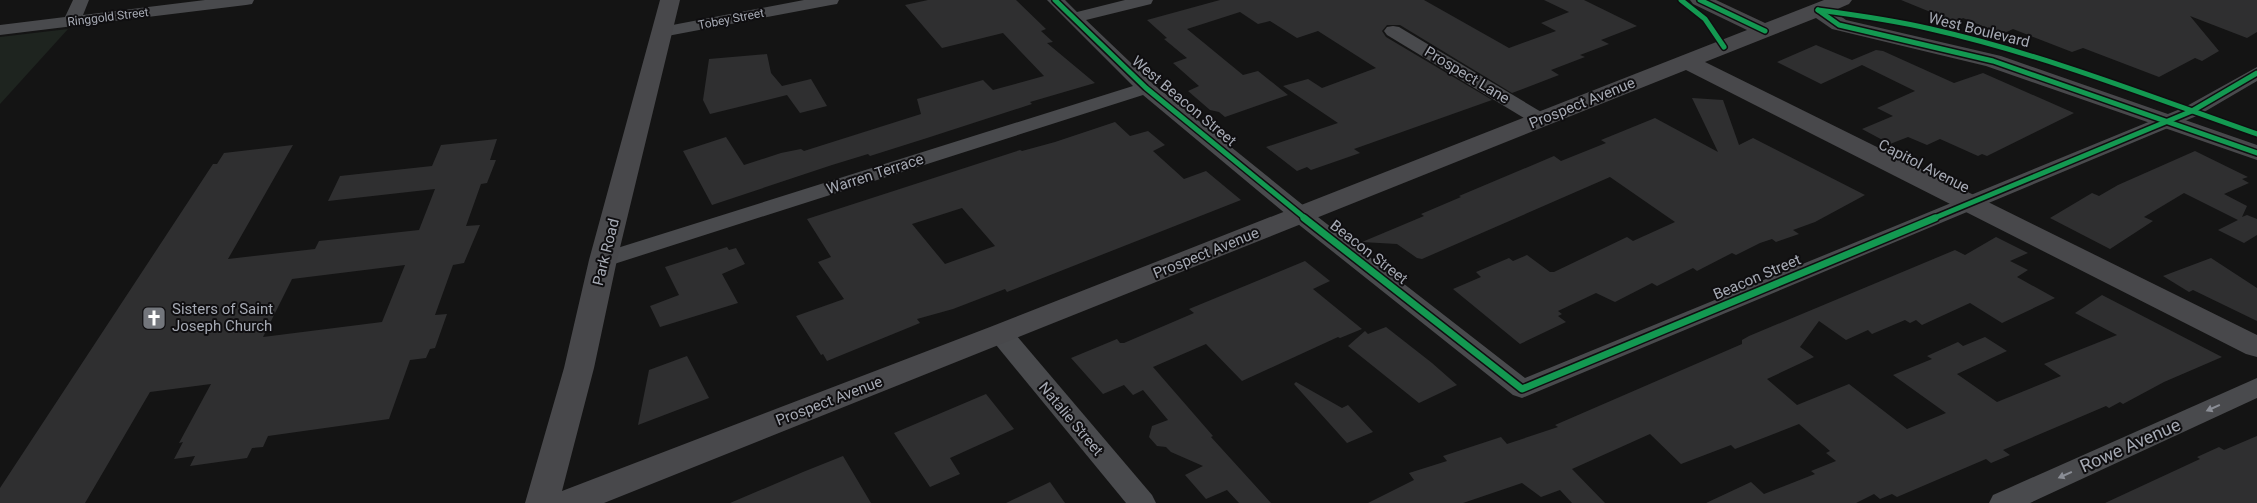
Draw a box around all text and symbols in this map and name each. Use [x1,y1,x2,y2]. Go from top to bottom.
street label: Ringgold Street [67,5,149,29]
street label: Tobey Street [697,6,765,32]
street label: West Boulevard [1926,9,2032,51]
street label: Prospect Lane [1421,43,1513,107]
street label: West Beacon Street [1128,52,1240,150]
street label: Prospect Avenue [1526,74,1638,132]
street label: Capitol Avenue [1875,135,1973,197]
street label: Warren Terrace [824,150,926,198]
street label: Beacon Street [1327,216,1411,288]
street label: Park Road [589,217,623,287]
street label: Prospect Avenue [1150,224,1262,282]
street label: Beacon Street [1710,250,1804,304]
place label: Sisters of Saint Joseph Church [172,300,273,335]
church icon: Sisters of Saint Joseph Church [141,305,167,331]
street label: Prospect Avenue [773,372,885,430]
street label: Natalie Street [1035,379,1107,460]
one-way arrow [2206,404,2220,412]
street label: Rowe Avenue [2077,413,2183,477]
one-way arrow [2058,471,2072,479]

